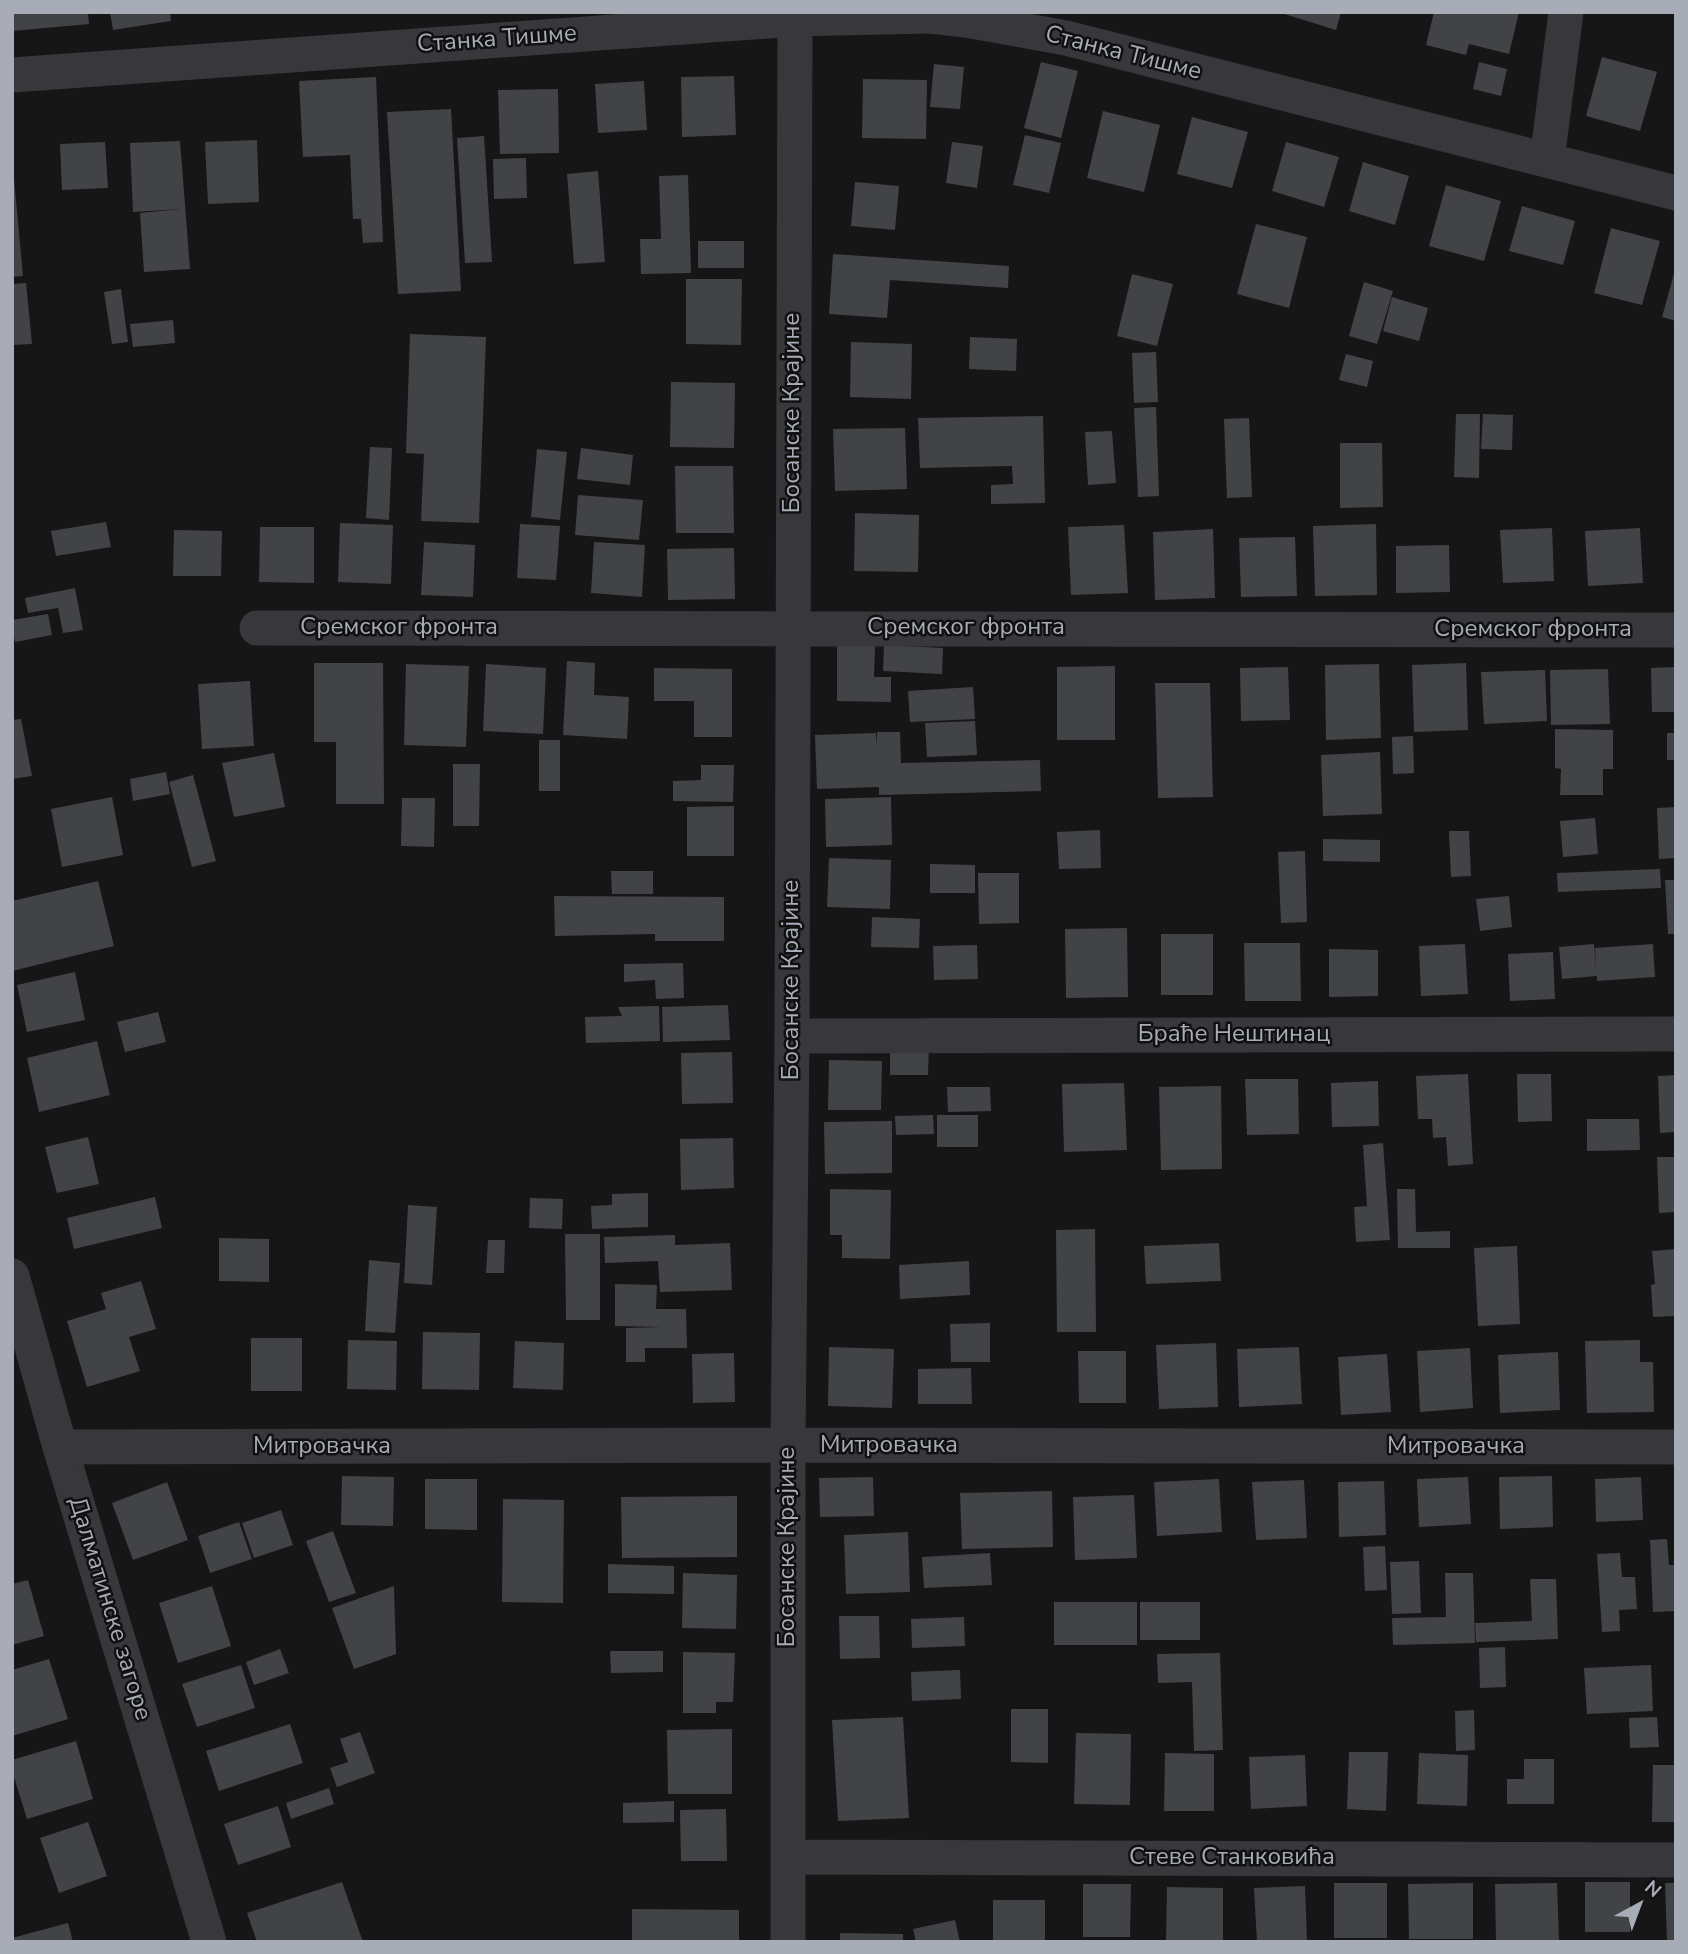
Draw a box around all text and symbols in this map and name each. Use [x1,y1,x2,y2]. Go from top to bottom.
street label: Станка Тишме [416,20,578,60]
street label: Станка Тишме [1042,21,1204,87]
street label: Босанске Крајине [779,313,807,513]
street label: Сремског фронта [300,614,498,642]
street label: Сремског фронта [867,614,1065,642]
street label: Сремског фронта [1434,616,1632,644]
street label: Босанске Крајине [778,880,806,1080]
street label: Браће Нештинац [1138,1021,1330,1049]
street label: Митровачка [820,1432,958,1460]
street label: Митровачка [253,1433,391,1461]
street label: Митровачка [1387,1433,1525,1461]
street label: Босанске Крајине [774,1447,802,1647]
street label: Далматинске загоре [61,1494,157,1724]
street label: Стеве Станковића [1129,1844,1335,1872]
north arrow [1604,1870,1674,1940]
text: N [1639,1875,1667,1904]

